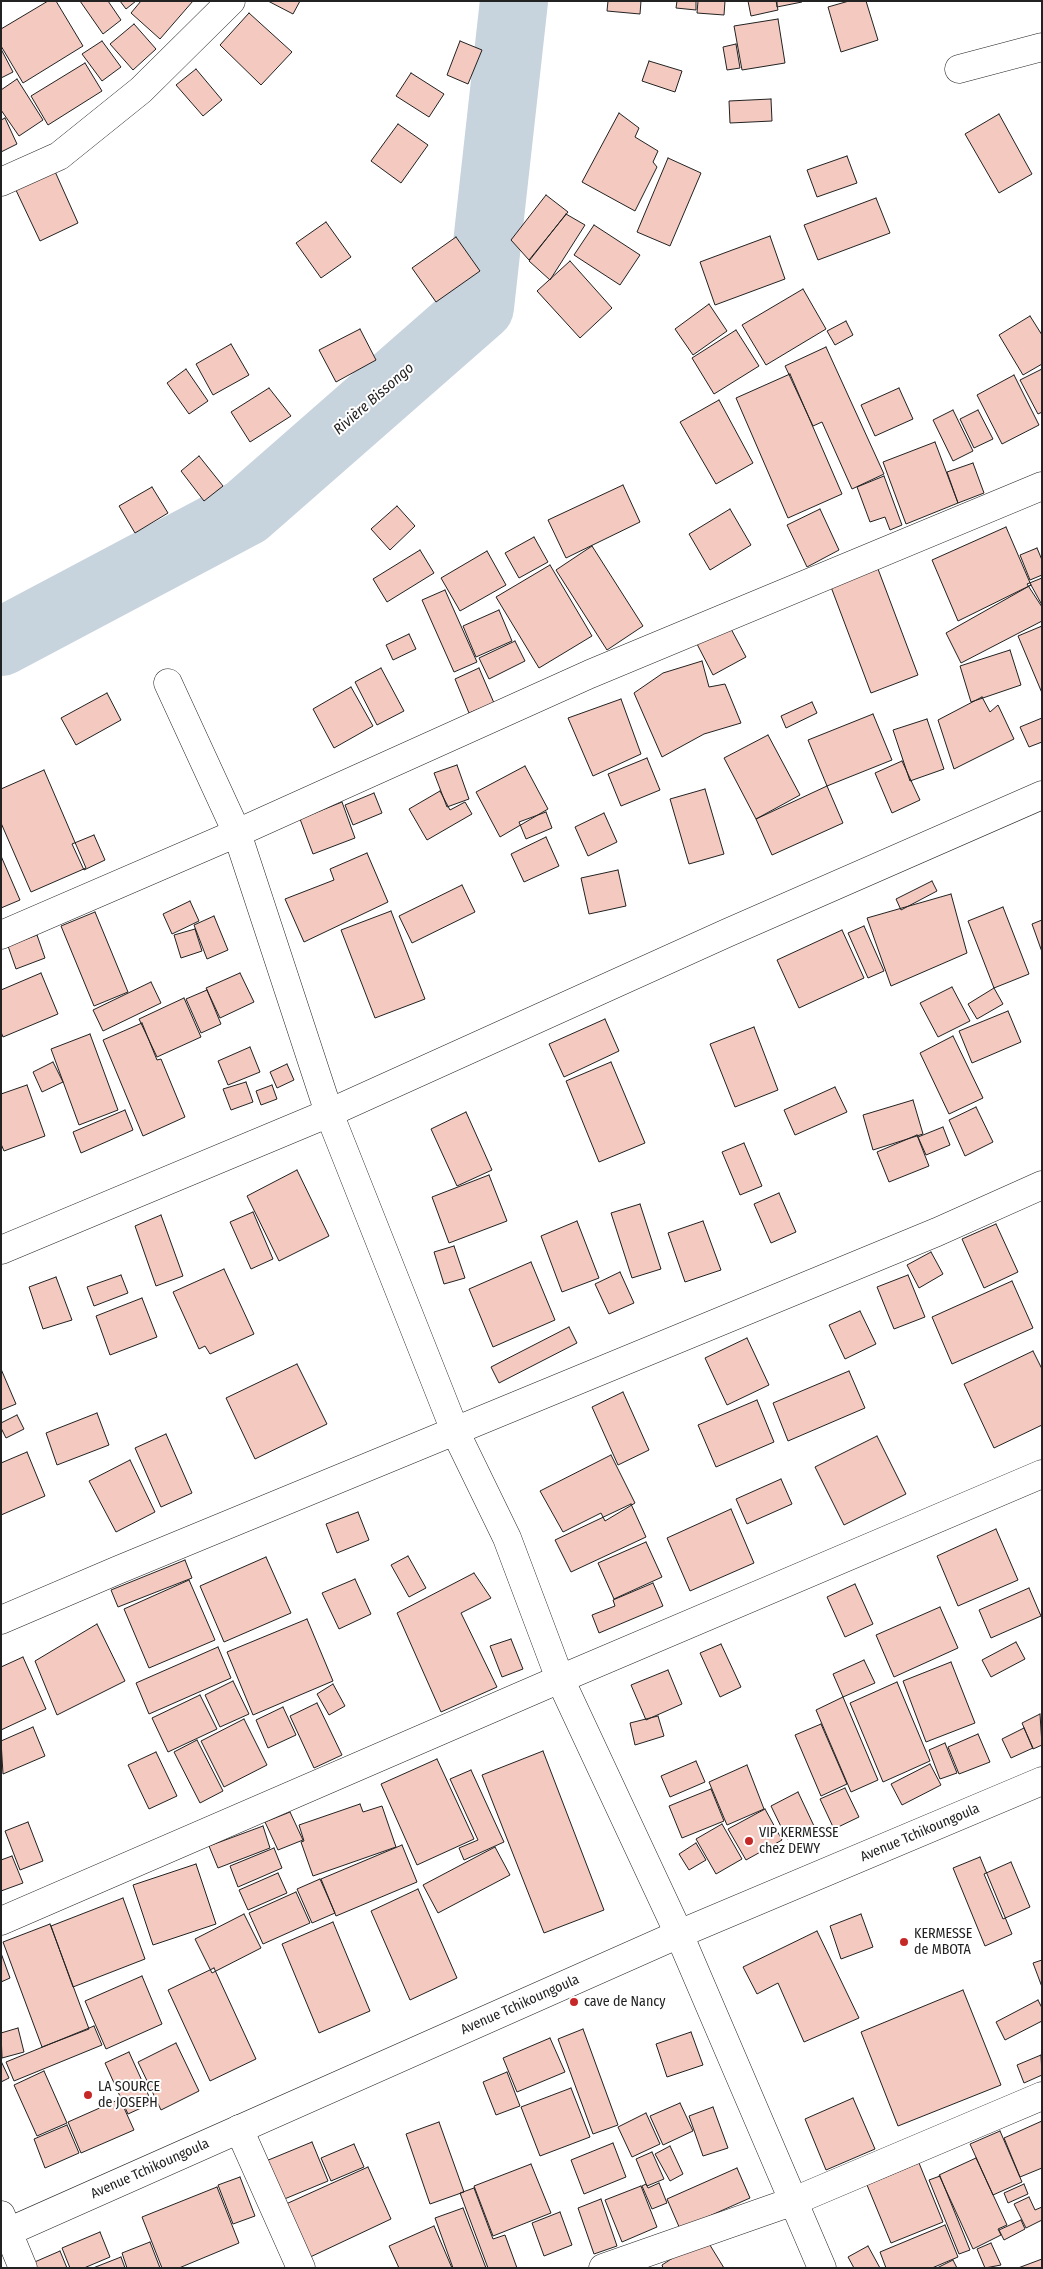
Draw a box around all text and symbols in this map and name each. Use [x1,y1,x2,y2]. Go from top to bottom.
water label: Rivière Bissongo [330,359,418,439]
street label: Avenue Tchikoungoula [858,1800,982,1866]
place label: VIP KERMESSE chez DEWY [759,1825,839,1858]
marker: VIP KERMESSE chez DEWY [743,1835,755,1847]
place label: KERMESSE de MBOTA [914,1926,972,1958]
marker: KERMESSE de MBOTA [898,1936,910,1948]
street label: Avenue Tchikoungoula [458,1971,582,2039]
place label: cave de Nancy [584,1994,666,2010]
marker: cave de Nancy [568,1996,580,2008]
place label: LA SOURCE de JOSEPH [98,2079,160,2112]
marker: LA SOURCE de JOSEPH [82,2089,94,2101]
street label: Avenue Tchikoungoula [88,2135,212,2203]

